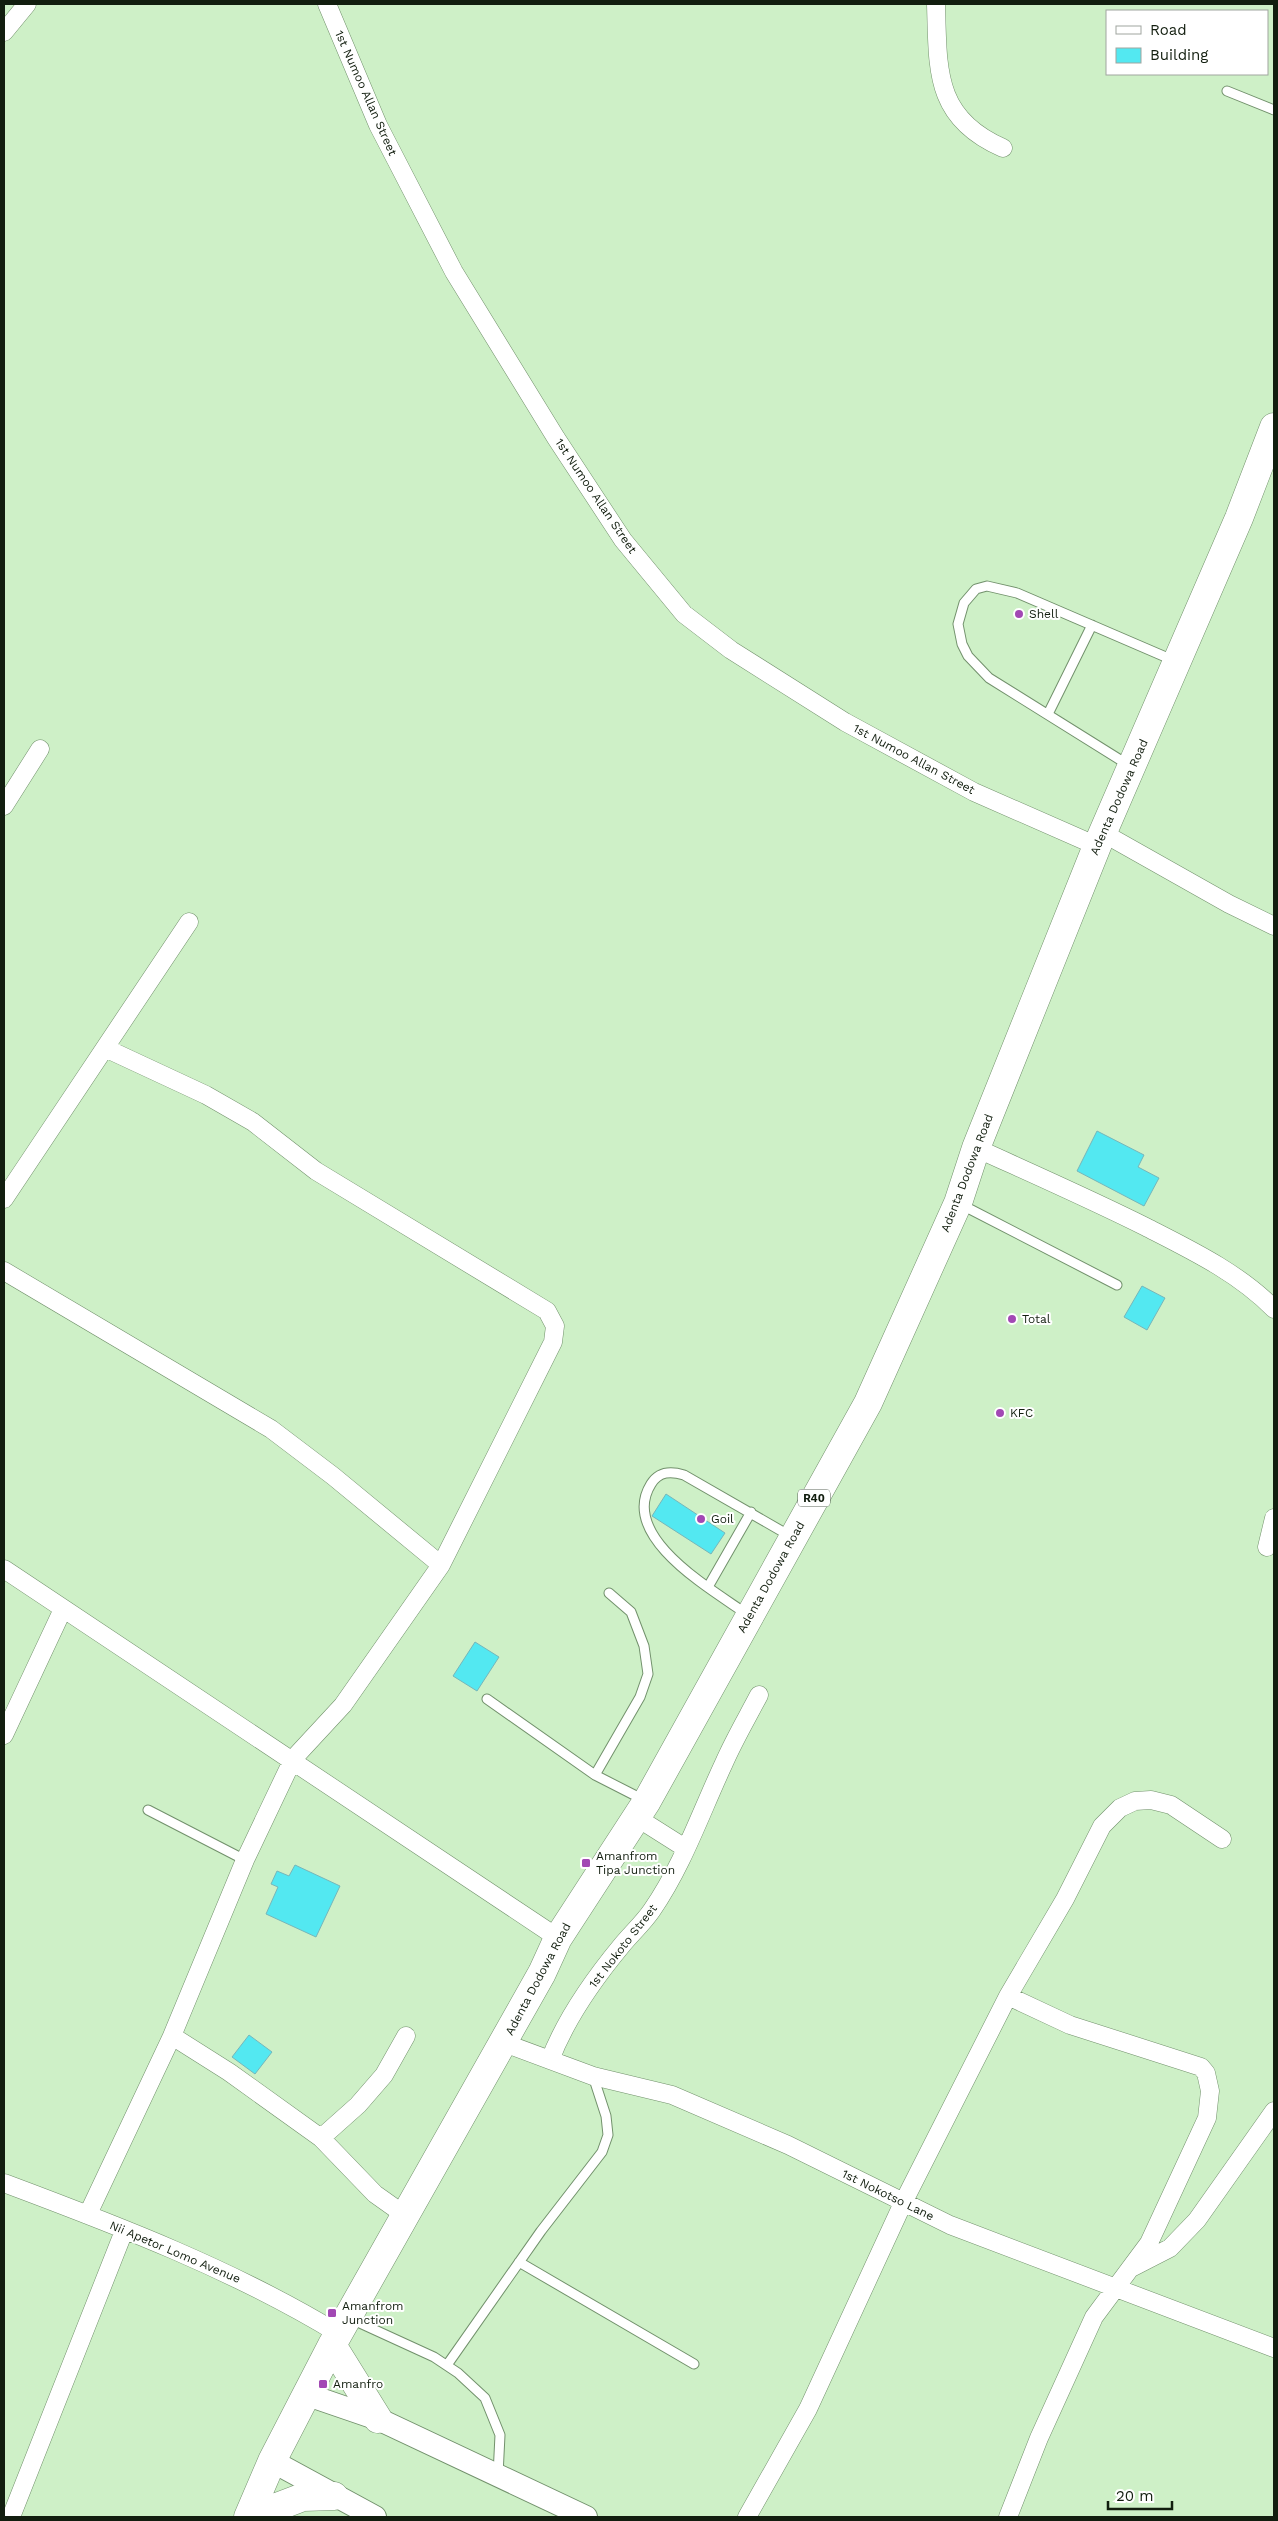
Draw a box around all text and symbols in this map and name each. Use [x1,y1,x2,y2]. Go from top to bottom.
legend [1106,10,1268,75]
text: Road [1150,21,1187,39]
street label: 1st Numoo Allan Street [332,28,400,158]
text: Building [1150,46,1208,64]
street label: 1st Numoo Allan Street [552,436,640,556]
place label: Shell [1029,607,1059,621]
marker: Shell [1013,608,1025,620]
street label: 1st Numoo Allan Street [851,721,977,797]
street label: Adenta Dodowa Road [1087,737,1151,857]
street label: Adenta Dodowa Road [938,1112,996,1234]
place label: Total [1022,1312,1051,1326]
marker: Total [1006,1313,1018,1325]
place label: KFC [1010,1406,1033,1420]
marker: KFC [994,1407,1006,1419]
road number: R40 [798,1490,830,1506]
place label: Goil [711,1512,734,1526]
marker: Goil [695,1513,707,1525]
street label: Adenta Dodowa Road [734,1519,808,1635]
place label: Amanfrom Tipa Junction [596,1849,675,1877]
marker: Amanfrom Tipa Junction [580,1857,592,1869]
street label: 1st Nokoto Street [586,1901,660,1991]
street label: Adenta Dodowa Road [502,1920,574,2038]
street label: 1st Nokotso Lane [840,2167,936,2223]
street label: Nii Apetor Lomo Avenue [107,2218,243,2286]
place label: Amanfrom Junction [342,2299,404,2327]
marker: Amanfrom Junction [326,2307,338,2319]
place label: Amanfro [333,2377,383,2391]
marker: Amanfro [317,2378,329,2390]
scale bar [1108,2478,1172,2510]
text: 20 m [1116,2487,1154,2505]

